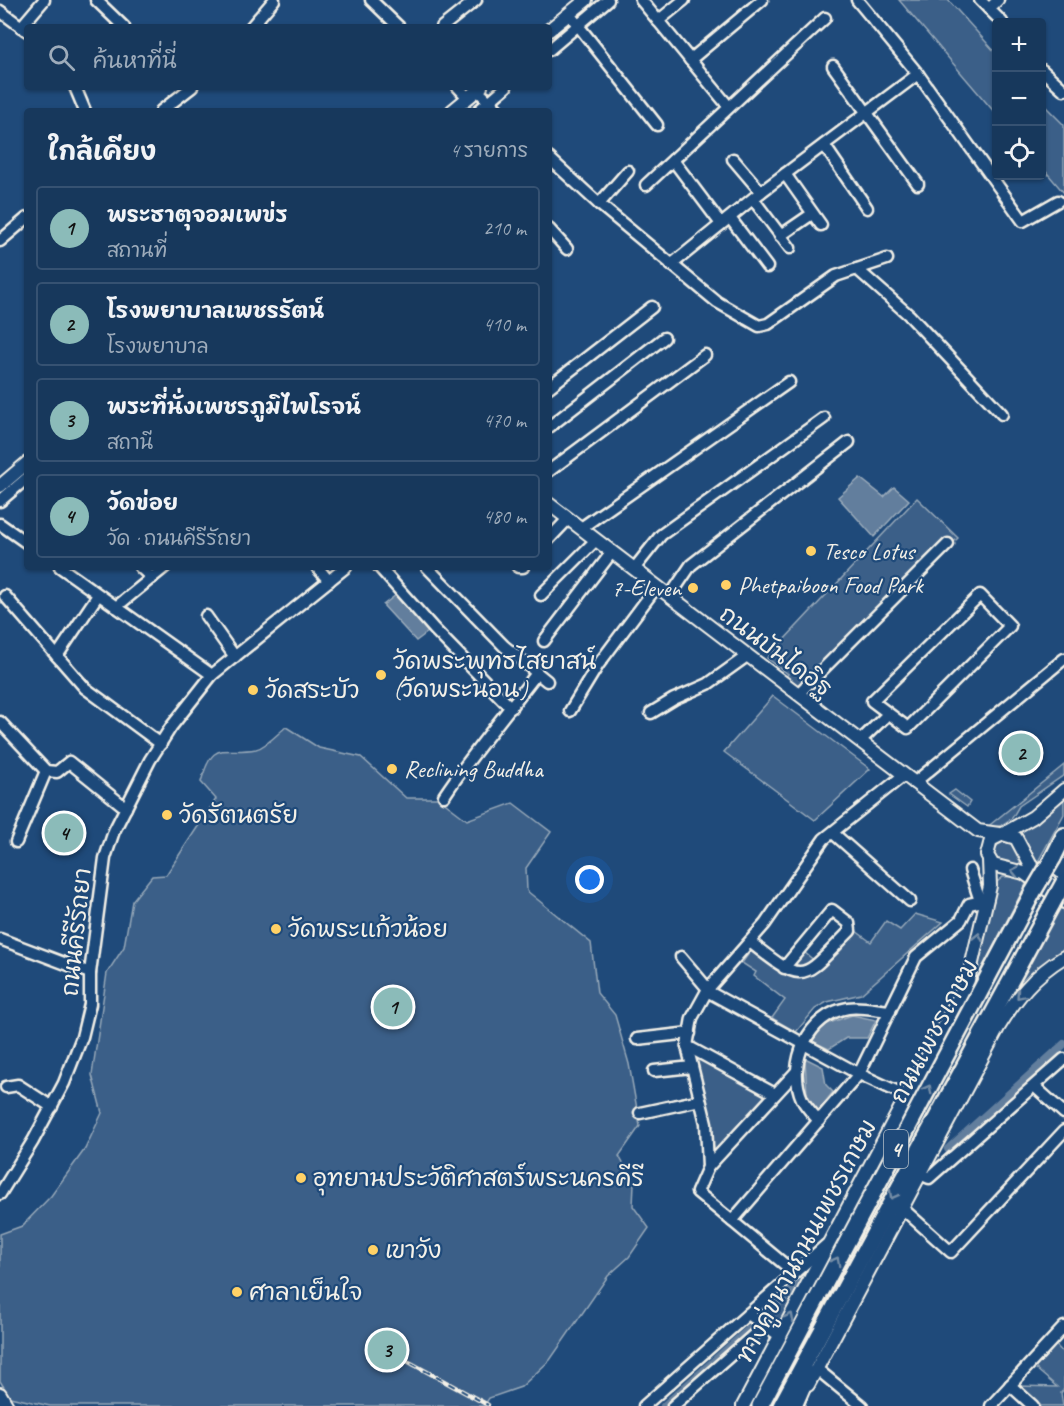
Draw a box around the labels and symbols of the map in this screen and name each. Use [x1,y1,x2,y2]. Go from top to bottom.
place label: Tesco Lotus [823,536,917,566]
marker: Tesco Lotus [804,544,818,558]
place label: Phetpaiboon Food Park [738,570,925,600]
place label: 7-Eleven [611,573,682,603]
marker: Phetpaiboon Food Park [719,578,733,592]
marker: 7-Eleven [686,581,700,595]
street label: ถนนบันไดอิฐ [713,598,839,704]
place label: วัดพระพุทธไสยาสน์ (วัดพระนอน) [393,645,597,704]
marker: วัดพระพุทธไสยาสน์ (วัดพระนอน) [374,668,388,682]
place label: วัดสระบัว [265,675,359,705]
marker: วัดสระบัว [246,683,260,697]
pin: 2 [1002,730,1040,776]
place label: Reclining Buddha [404,754,544,784]
marker: Reclining Buddha [385,762,399,776]
place label: วัดรัตนตรัย [179,800,298,830]
marker: วัดรัตนตรัย [160,808,174,822]
pin: 4 [44,810,84,856]
your location [575,865,604,894]
street label: ถนนคีรีรัถยา [54,866,98,998]
one-way arrow [1010,866,1020,879]
place label: วัดพระแก้วน้อย [288,914,448,944]
marker: วัดพระแก้วน้อย [269,922,283,936]
one-way arrow [971,932,984,942]
street label: ถนนเพชรเกษม [883,954,985,1108]
pin: 1 [374,984,412,1030]
one-way arrow [1016,988,1027,999]
one-way arrow [921,1085,932,1095]
street label: ทางคู่ขนานถนนเพชรเกษม [729,1114,886,1369]
road number: 4 [884,1130,908,1168]
place label: อุทยานประวัติศาสตร์พระนครคีรี [313,1162,644,1196]
marker: อุทยานประวัติศาสตร์พระนครคีรี [294,1171,308,1185]
one-way arrow [889,1189,900,1200]
place label: เขาวัง [385,1235,442,1265]
marker: เขาวัง [366,1243,380,1257]
one-way arrow [829,1257,840,1267]
place label: ศาลาเย็นใจ [249,1276,362,1307]
marker: ศาลาเย็นใจ [230,1285,244,1299]
one-way arrow [783,1313,794,1324]
pin: 3 [368,1328,406,1372]

